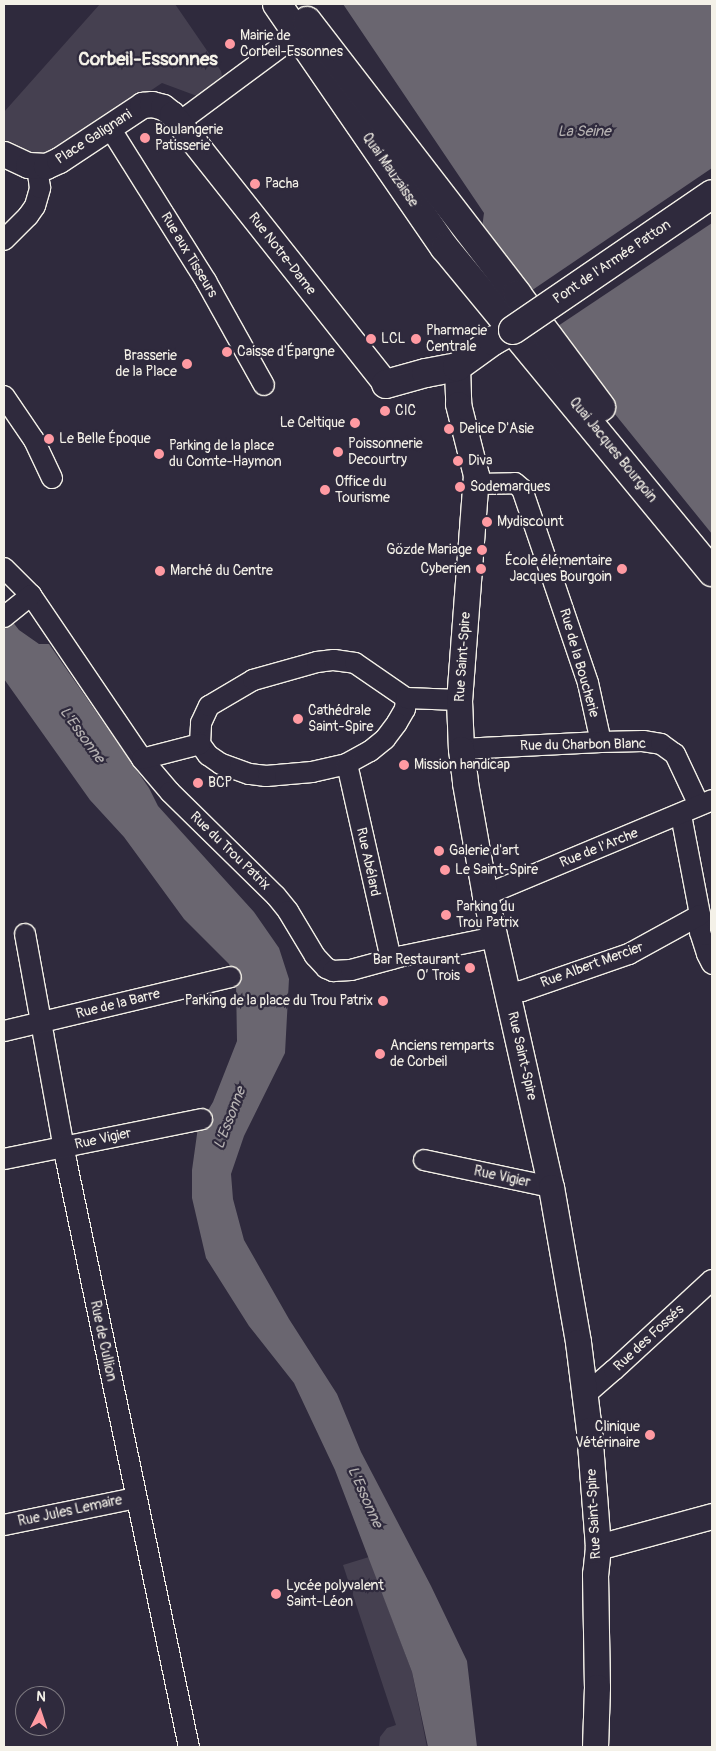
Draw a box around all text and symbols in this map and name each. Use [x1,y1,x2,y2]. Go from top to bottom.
place label: Mairie de Corbeil-Essonnes [240,28,343,60]
marker: Mairie de Corbeil-Essonnes [224,38,236,50]
district label: Corbeil-Essonnes [78,49,218,71]
street label: Place Galignani [53,106,135,168]
place label: Boulangerie Patisserie [155,122,223,154]
water label: La Seine [557,123,611,141]
street label: Quai Mauzaisse [358,130,422,210]
marker: Boulangerie Patisserie [139,132,151,144]
place label: Pacha [265,176,299,192]
marker: Pacha [249,178,261,190]
street label: Rue aux Tisseurs [157,209,221,301]
street label: Rue Notre-Dame [245,209,319,299]
street label: Pont de l'Armée Patton [550,216,674,308]
place label: Pharmacie Centrale [426,323,487,356]
place label: LCL [381,331,405,347]
marker: LCL [365,333,377,345]
marker: Pharmacie Centrale [410,333,422,345]
place label: Caisse d'Épargne [237,344,335,360]
marker: Caisse d'Épargne [221,346,233,358]
place label: Brasserie de la Place [116,348,177,381]
marker: Brasserie de la Place [181,358,193,370]
street label: Quai Jacques Bourgoin [566,394,660,506]
place label: CIC [395,403,416,419]
marker: CIC [379,405,391,417]
place label: Le Celtique [280,415,345,431]
marker: Le Celtique [349,417,361,429]
place label: Delice D'Asie [459,421,534,437]
marker: Delice D'Asie [443,423,455,435]
place label: Le Belle Époque [59,431,151,447]
marker: Le Belle Époque [43,433,55,445]
place label: Poissonnerie Decourtry [348,436,423,468]
place label: Parking de la place du Comte-Haymon [169,438,282,471]
marker: Poissonnerie Decourtry [332,446,344,458]
marker: Parking de la place du Comte-Haymon [153,448,165,460]
place label: Diva [468,453,492,469]
marker: Diva [452,455,464,467]
place label: Office du Tourisme [335,474,390,507]
place label: Sodemarques [470,479,550,495]
marker: Sodemarques [454,481,466,493]
marker: Office du Tourisme [319,484,331,496]
place label: Mydiscount [497,514,564,530]
marker: Mydiscount [481,516,493,528]
place label: Gözde Mariage [386,542,472,558]
marker: Gözde Mariage [476,544,488,556]
place label: École élémentaire Jacques Bourgoin [505,553,612,586]
place label: Cyberien [421,561,471,577]
place label: Marché du Centre [170,563,273,579]
marker: Cyberien [475,563,487,575]
marker: École élémentaire Jacques Bourgoin [616,563,628,575]
marker: Marché du Centre [154,565,166,577]
street label: Rue de la Boucherie [555,607,603,719]
street label: Rue Saint-Spire [451,611,475,703]
water label: L'Essonne [56,703,108,767]
place label: Cathédrale Saint-Spire [308,703,373,736]
marker: Cathédrale Saint-Spire [292,713,304,725]
street label: Rue du Charbon Blanc [520,735,646,755]
place label: Mission handicap [414,757,510,773]
marker: Mission handicap [398,759,410,771]
place label: BCP [208,775,232,791]
marker: BCP [192,777,204,789]
street label: Rue du Trou Patrix [186,808,274,894]
street label: Rue de l'Arche [557,825,641,871]
street label: Rue Abélard [353,826,383,898]
place label: Galerie d'art [449,843,519,859]
marker: Galerie d'art [433,845,445,857]
place label: Le Saint-Spire [455,862,538,878]
marker: Le Saint-Spire [439,864,451,876]
place label: Parking du Trou Patrix [456,899,519,932]
marker: Parking du Trou Patrix [440,909,452,921]
street label: Rue Albert Mercier [538,939,646,991]
place label: Bar Restaurant O’ Trois [373,952,460,984]
marker: Bar Restaurant O’ Trois [464,962,476,974]
street label: Rue de la Barre [74,985,162,1023]
place label: Parking de la place du Trou Patrix [185,993,373,1009]
marker: Parking de la place du Trou Patrix [377,995,389,1007]
street label: Rue Saint-Spire [504,1010,540,1102]
place label: Anciens remparts de Corbeil [390,1038,494,1070]
marker: Anciens remparts de Corbeil [374,1048,386,1060]
water label: L'Essonne [210,1084,250,1152]
street label: Rue Vigier [73,1125,133,1153]
street label: Rue Vigier [472,1163,532,1191]
street label: Rue de Cullion [86,1299,120,1383]
street label: Rue des Fossés [610,1301,688,1375]
place label: Clinique Vétérinaire [575,1419,640,1451]
marker: Clinique Vétérinaire [644,1429,656,1441]
water label: L'Essonne [344,1464,386,1530]
street label: Rue Saint-Spire [583,1468,605,1560]
street label: Rue Jules Lemaire [16,1492,124,1530]
place label: Lycée polyvalent Saint-Léon [286,1578,384,1610]
marker: Lycée polyvalent Saint-Léon [270,1588,282,1600]
north arrow [15,1686,65,1736]
text: N [36,1688,46,1705]

